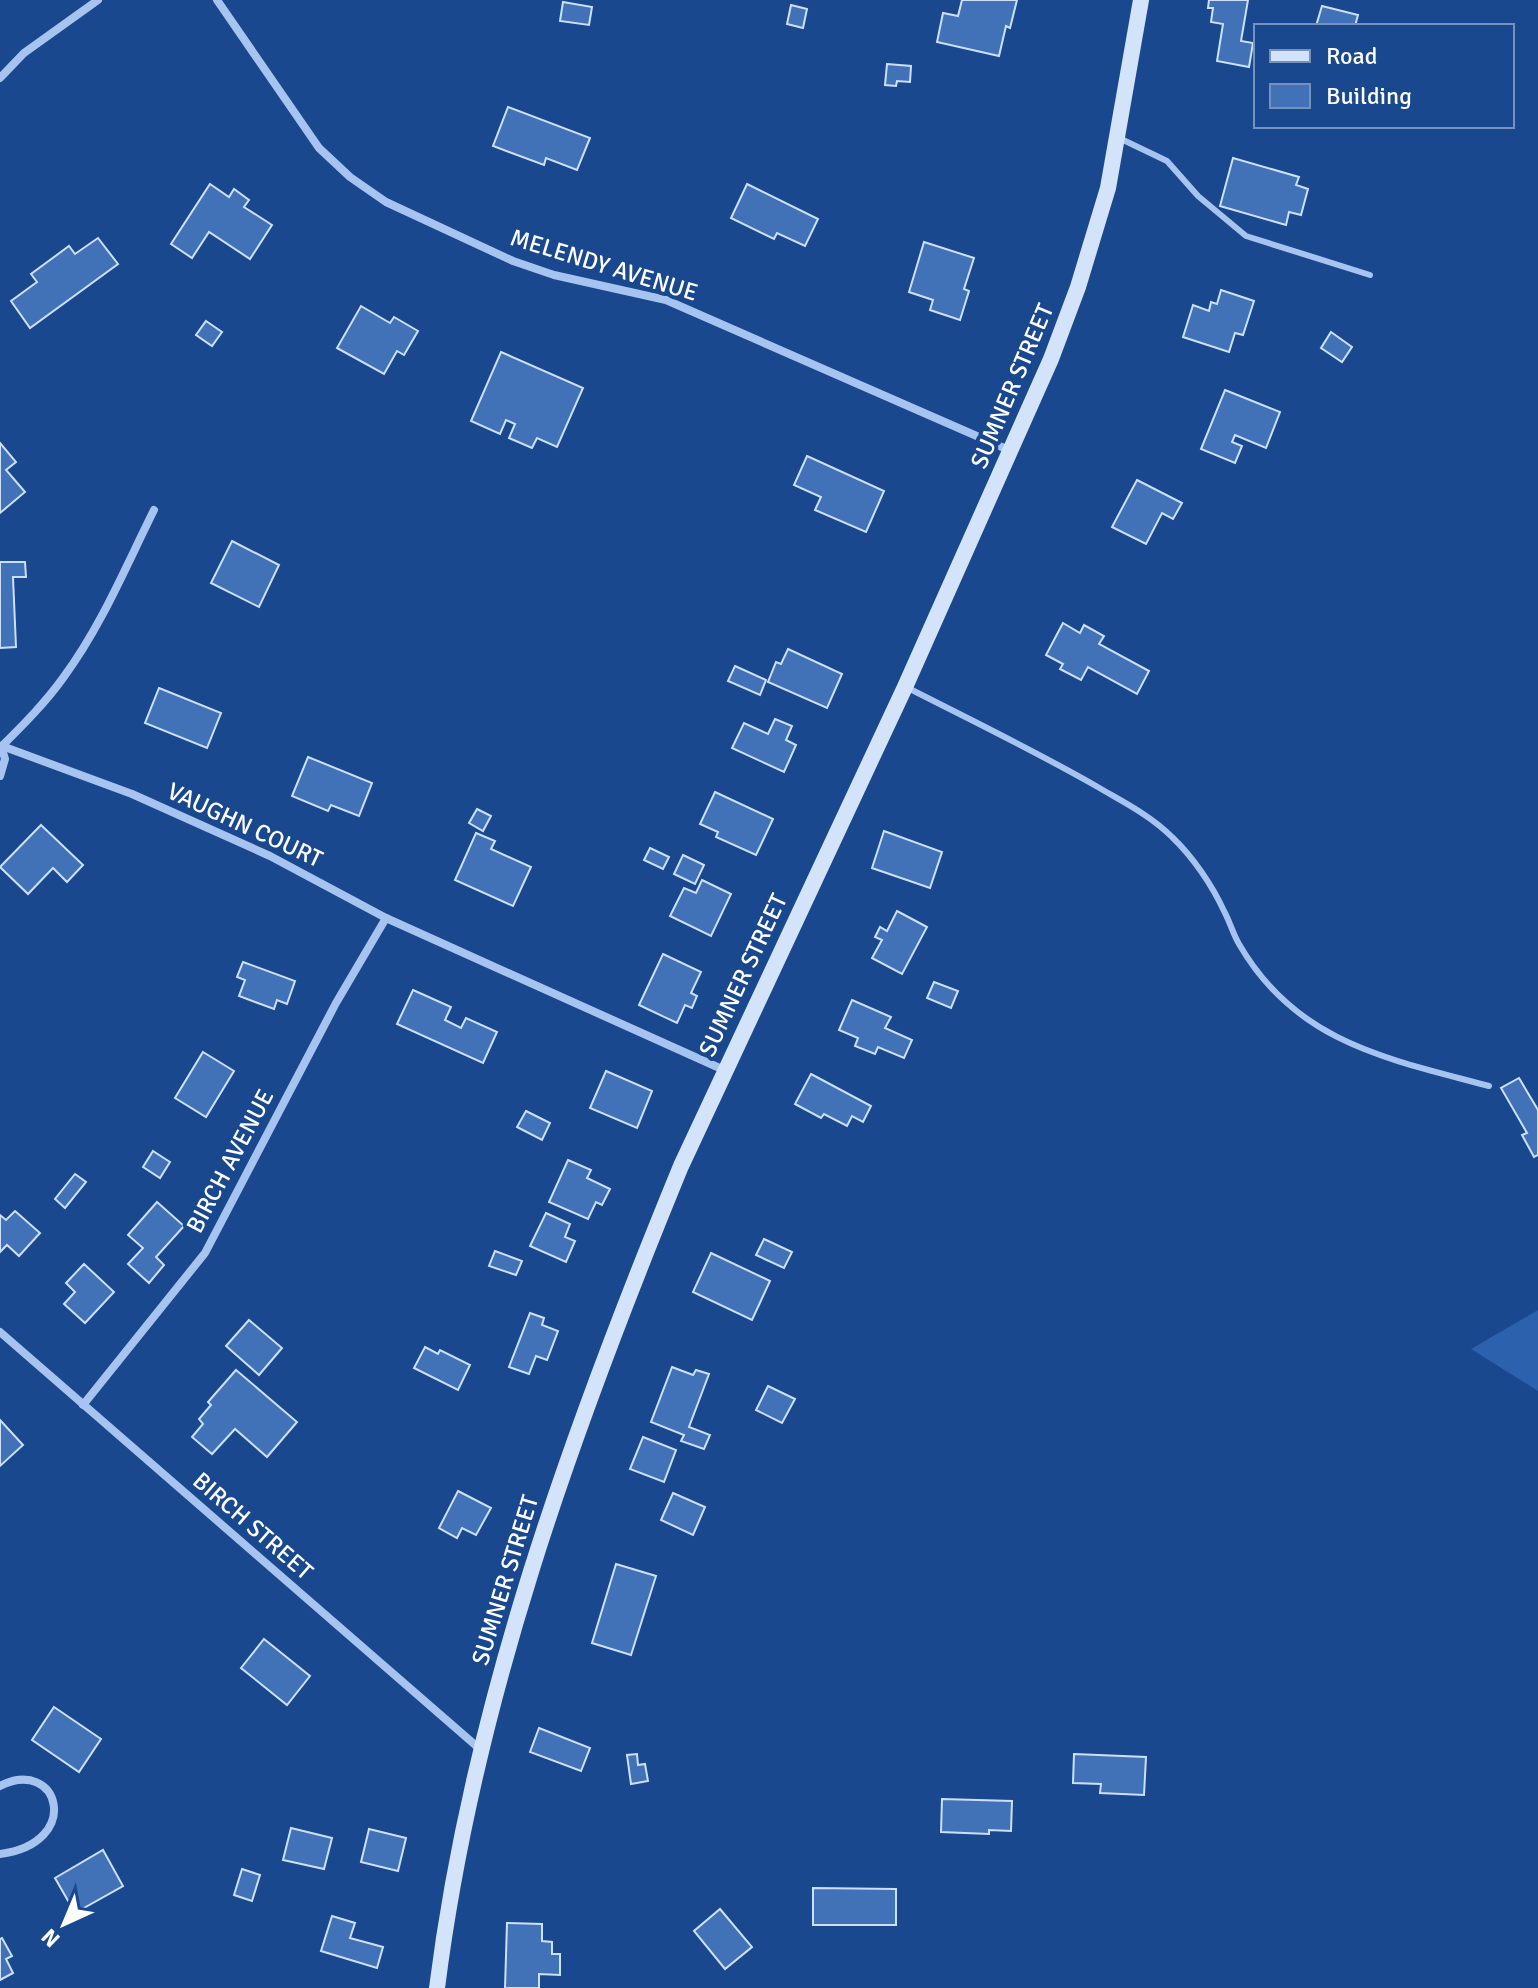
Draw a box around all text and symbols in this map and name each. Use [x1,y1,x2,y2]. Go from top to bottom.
legend [1254,24,1514,128]
text: Road [1326,41,1377,71]
text: Building [1326,81,1412,111]
street label: MELENDY AVENUE [507,222,701,308]
street label: SUMNER STREET [964,299,1060,473]
street label: VAUGHN COURT [163,776,328,874]
street label: SUMNER STREET [692,889,794,1061]
street label: BIRCH AVENUE [180,1084,280,1238]
street label: BIRCH STREET [187,1466,319,1586]
street label: SUMNER STREET [465,1491,545,1669]
north arrow [24,1884,104,1964]
text: N [36,1923,65,1953]

